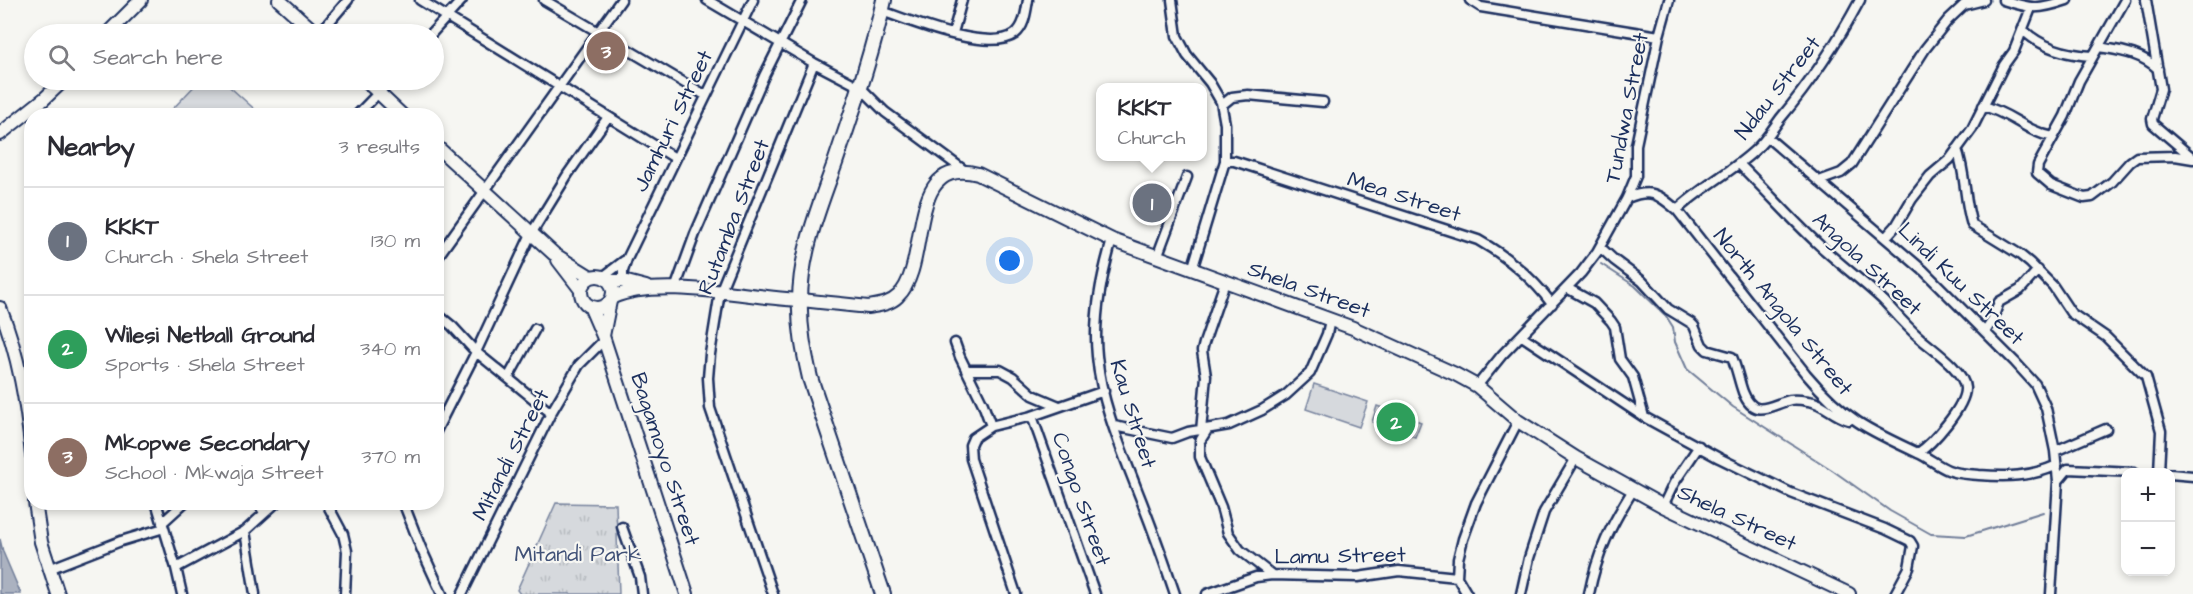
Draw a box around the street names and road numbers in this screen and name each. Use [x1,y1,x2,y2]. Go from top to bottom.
street label: Ndau Street [1728,29,1828,146]
street label: Tundwa Street [1597,30,1657,186]
street label: Jamhuri Street [625,45,721,197]
street label: Rutamba Street [690,135,778,299]
street label: Mea Street [1343,164,1465,230]
street label: Angola Street [1804,205,1929,324]
street label: Lindi Kuu Street [1891,215,2031,353]
street label: North Angola Street [1705,222,1860,403]
street label: Shela Street [1243,254,1375,327]
street label: Kau Street [1102,356,1164,472]
street label: Bagamoyo Street [621,369,708,550]
street label: Mitandi Street [465,384,558,526]
street label: Congo Street [1043,428,1118,570]
street label: Shela Street [1672,477,1802,559]
street label: Lamu Street [1274,539,1406,573]

